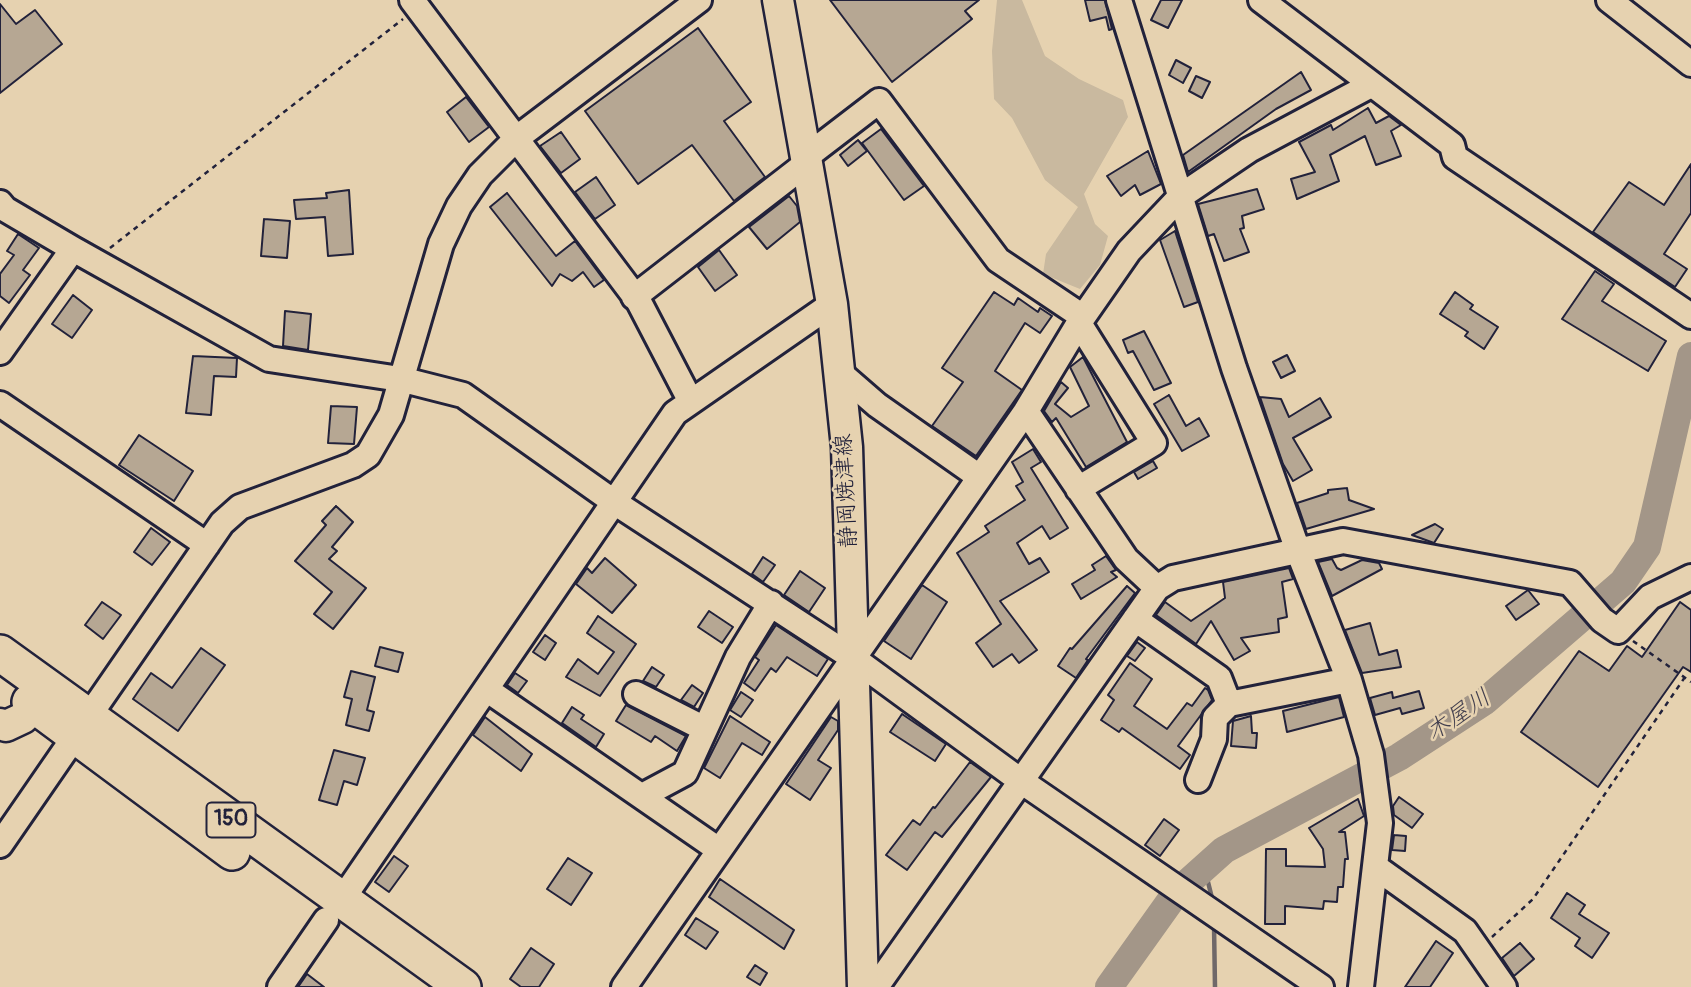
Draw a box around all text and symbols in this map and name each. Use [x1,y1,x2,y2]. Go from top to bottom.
street label: 静岡焼津線 [830,433,864,549]
water label: 木屋川 [1421,684,1497,748]
road number: 150 [206,802,256,838]

